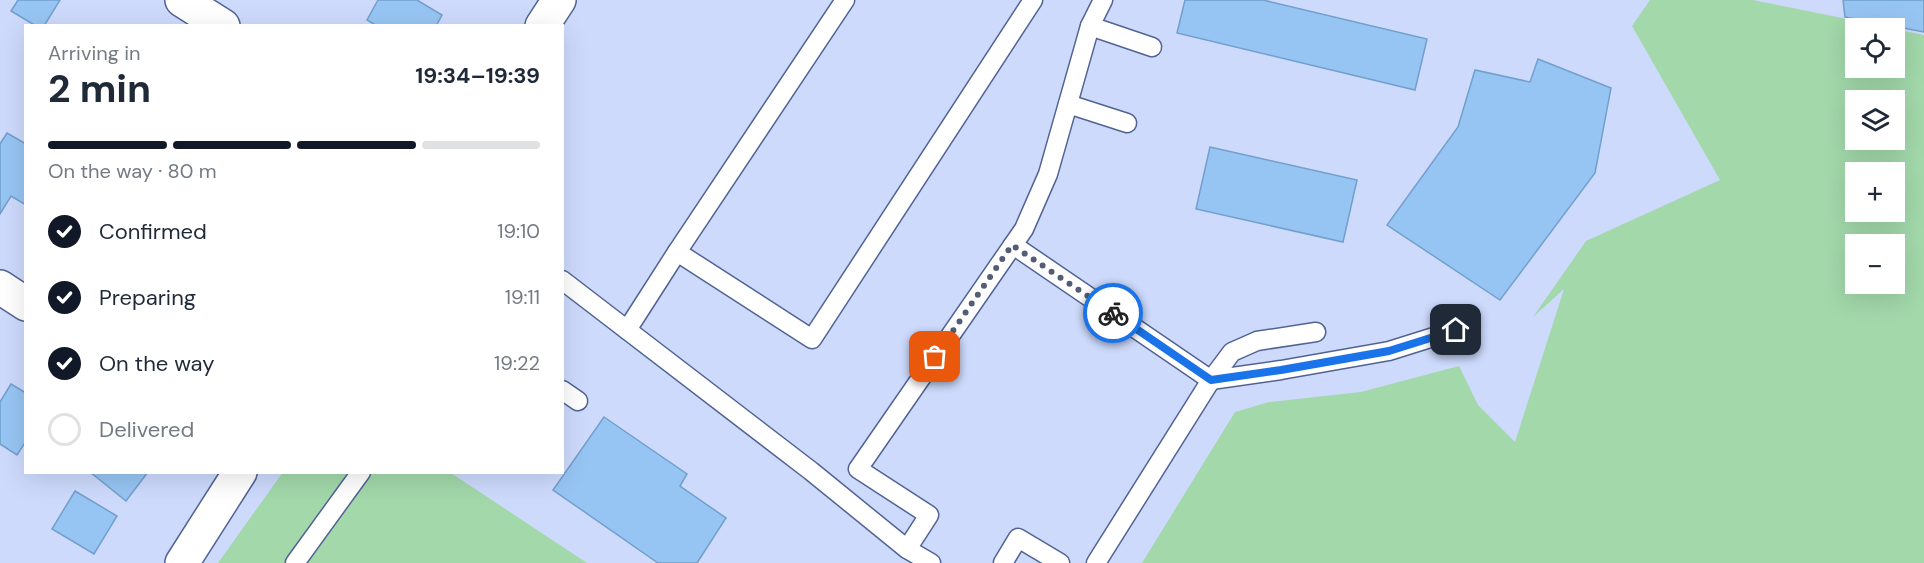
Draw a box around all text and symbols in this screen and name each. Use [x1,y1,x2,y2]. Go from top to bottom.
map controls [1845,18,1905,294]
button: locate [1845,18,1905,78]
text: Arriving in [48,40,140,66]
text: 19:34–19:39 [415,61,540,90]
text: 2 min [48,63,151,114]
button: layers [1845,90,1905,150]
text: On the way · 80 m [48,158,216,184]
button: + [1845,162,1905,222]
icon: check [48,215,81,248]
text: Confirmed [99,217,207,246]
text: 19:10 [497,218,540,244]
button: − [1845,234,1905,294]
icon: check [48,281,81,314]
text: Preparing [99,283,196,312]
courier [1083,283,1143,343]
text: 19:11 [505,284,540,310]
icon: bike [1097,297,1130,330]
pin [1430,304,1481,355]
icon: home [1439,313,1472,346]
pin [909,331,960,382]
icon: bag [918,340,951,373]
icon: check [48,347,81,380]
text: On the way [99,349,214,378]
text: 19:22 [494,350,540,376]
text: Delivered [99,415,194,444]

